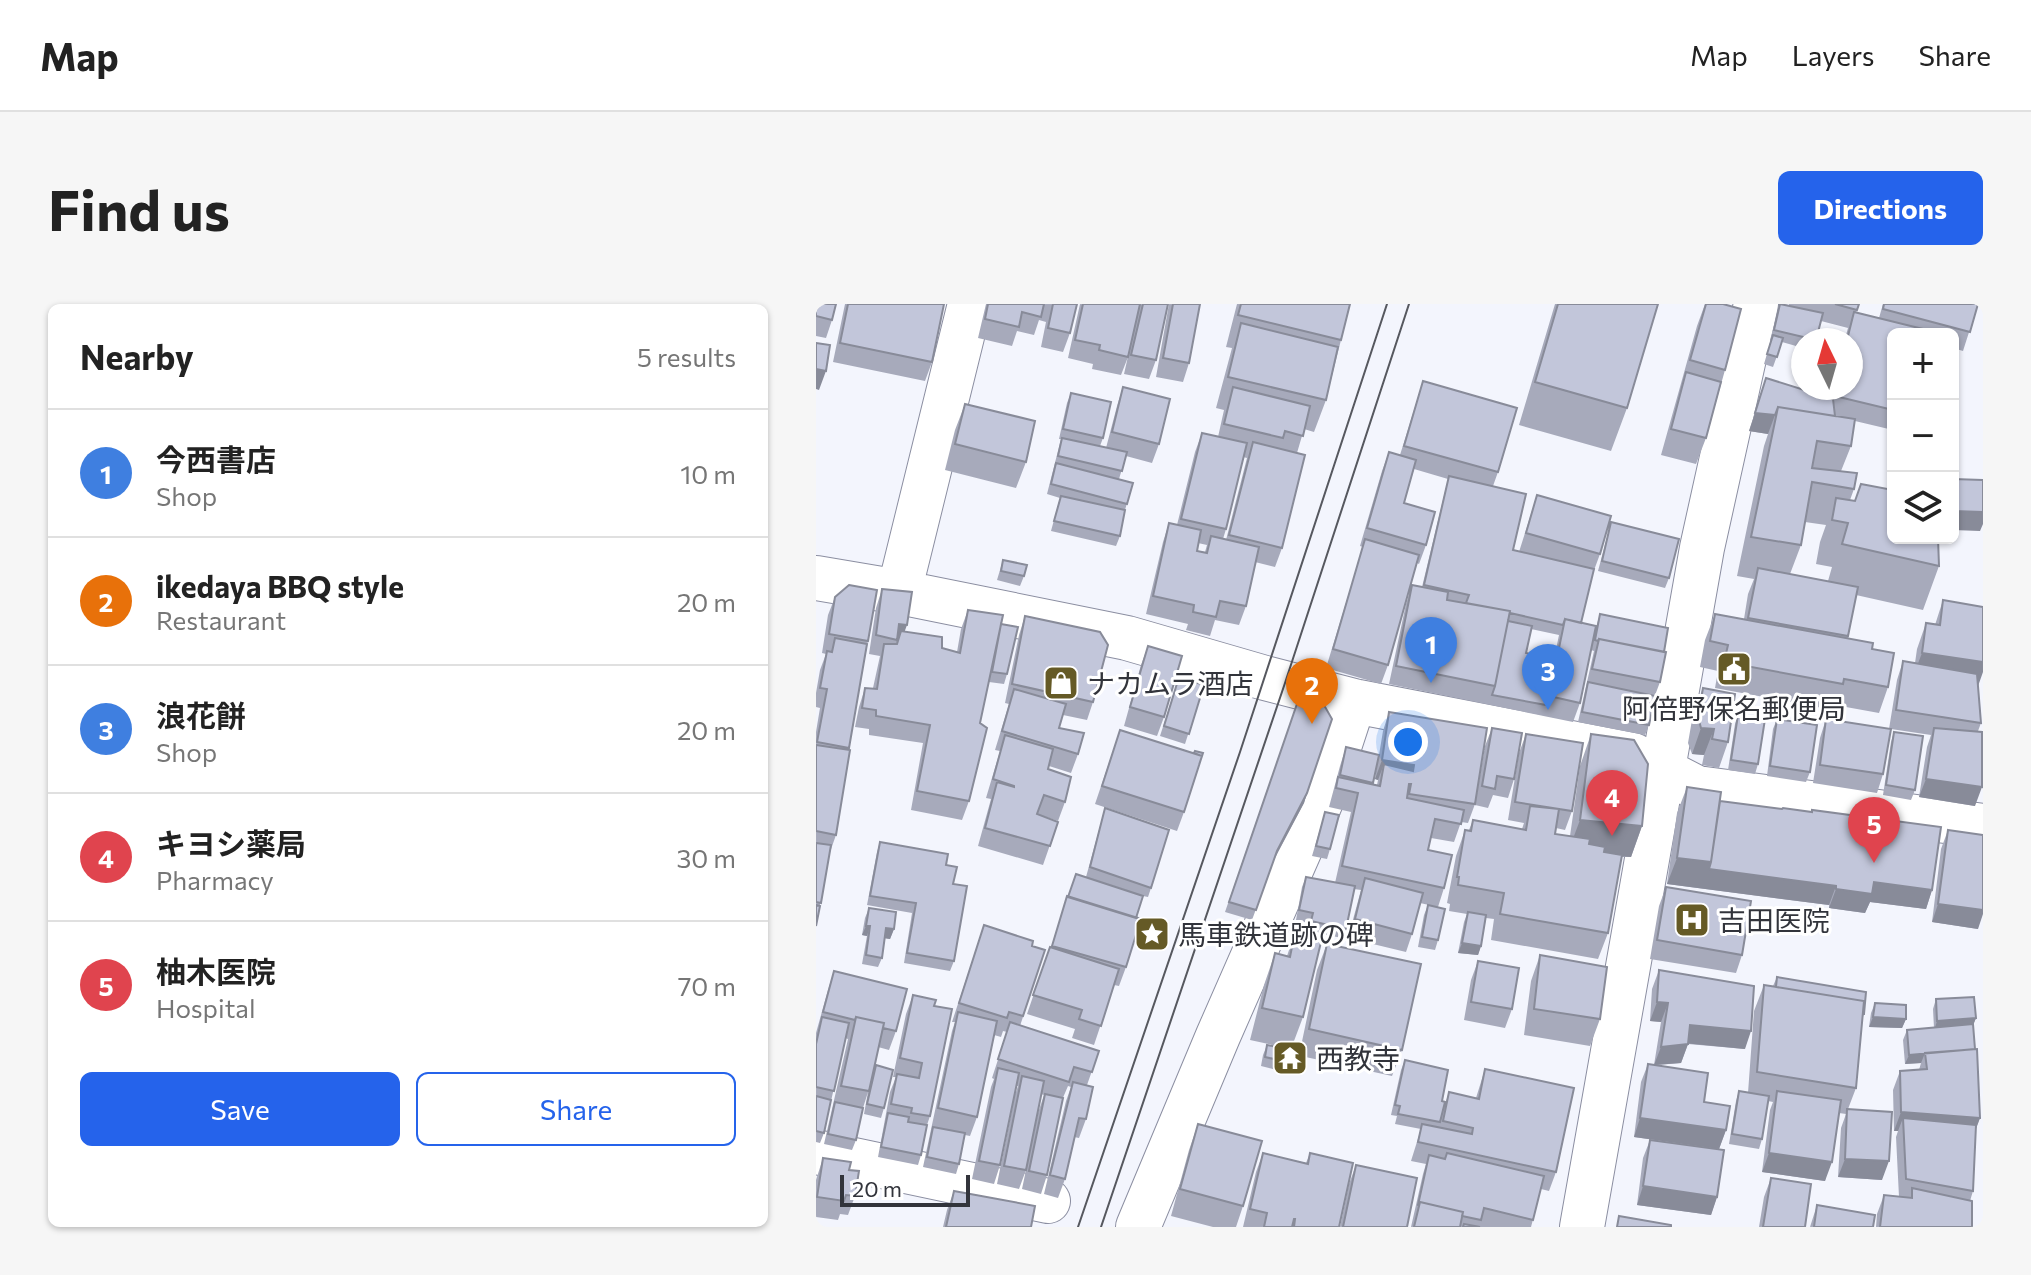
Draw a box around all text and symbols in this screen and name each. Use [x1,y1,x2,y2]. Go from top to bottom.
text: Map [40,32,119,79]
text: Map [1690,38,1748,72]
text: Layers [1792,38,1874,72]
text: Share [1918,38,1991,72]
button: Directions [1778,171,1983,245]
text: Find us [48,174,230,243]
north arrow [1791,328,1863,400]
map controls [1887,328,1959,544]
button: + [1887,328,1959,400]
text: Nearby [80,335,194,377]
text: 5 results [637,341,736,372]
button: − [1887,400,1959,472]
text: 今西書店 [156,440,276,477]
text: 1 [100,458,112,489]
text: 10 m [680,458,736,489]
button: layers [1887,472,1959,544]
text: Shop [156,480,217,511]
text: ikedaya BBQ style [156,567,404,604]
text: 2 [99,586,113,617]
text: 20 m [677,586,736,617]
text: Restaurant [156,604,286,635]
pin: 1 [1405,617,1457,683]
pin: 3 [1522,644,1574,710]
public building icon: 阿倍野保名郵便局 [1715,650,1753,688]
pin: 2 [1286,658,1338,724]
shop icon: ナカムラ酒店 [1042,664,1080,702]
place label: ナカムラ酒店 [1087,666,1254,700]
place label: 阿倍野保名郵便局 [1622,691,1846,725]
text: 浪花餅 [156,696,246,733]
text: 3 [98,714,114,745]
text: 20 m [677,714,736,745]
your location [1388,722,1428,762]
text: Shop [156,736,217,767]
pin: 4 [1586,770,1638,836]
pin: 5 [1848,797,1900,863]
text: キヨシ薬局 [156,824,306,861]
text: 4 [98,842,114,873]
text: 30 m [677,842,736,873]
text: Pharmacy [156,864,274,895]
hospital icon: 吉田医院 [1673,901,1711,939]
place label: 吉田医院 [1718,903,1830,937]
place icon: 馬車鉄道跡の碑 [1133,915,1171,953]
place label: 馬車鉄道跡の碑 [1178,917,1374,951]
text: 柚木医院 [156,952,276,989]
text: 5 [98,970,114,1001]
text: 70 m [678,970,736,1001]
text: Hospital [156,992,256,1023]
temple icon: 西教寺 [1271,1039,1309,1077]
place label: 西教寺 [1316,1041,1400,1075]
button: Save [80,1072,400,1146]
button: Share [416,1072,736,1146]
scale bar [840,1171,970,1207]
text: 20 m [852,1175,902,1202]

